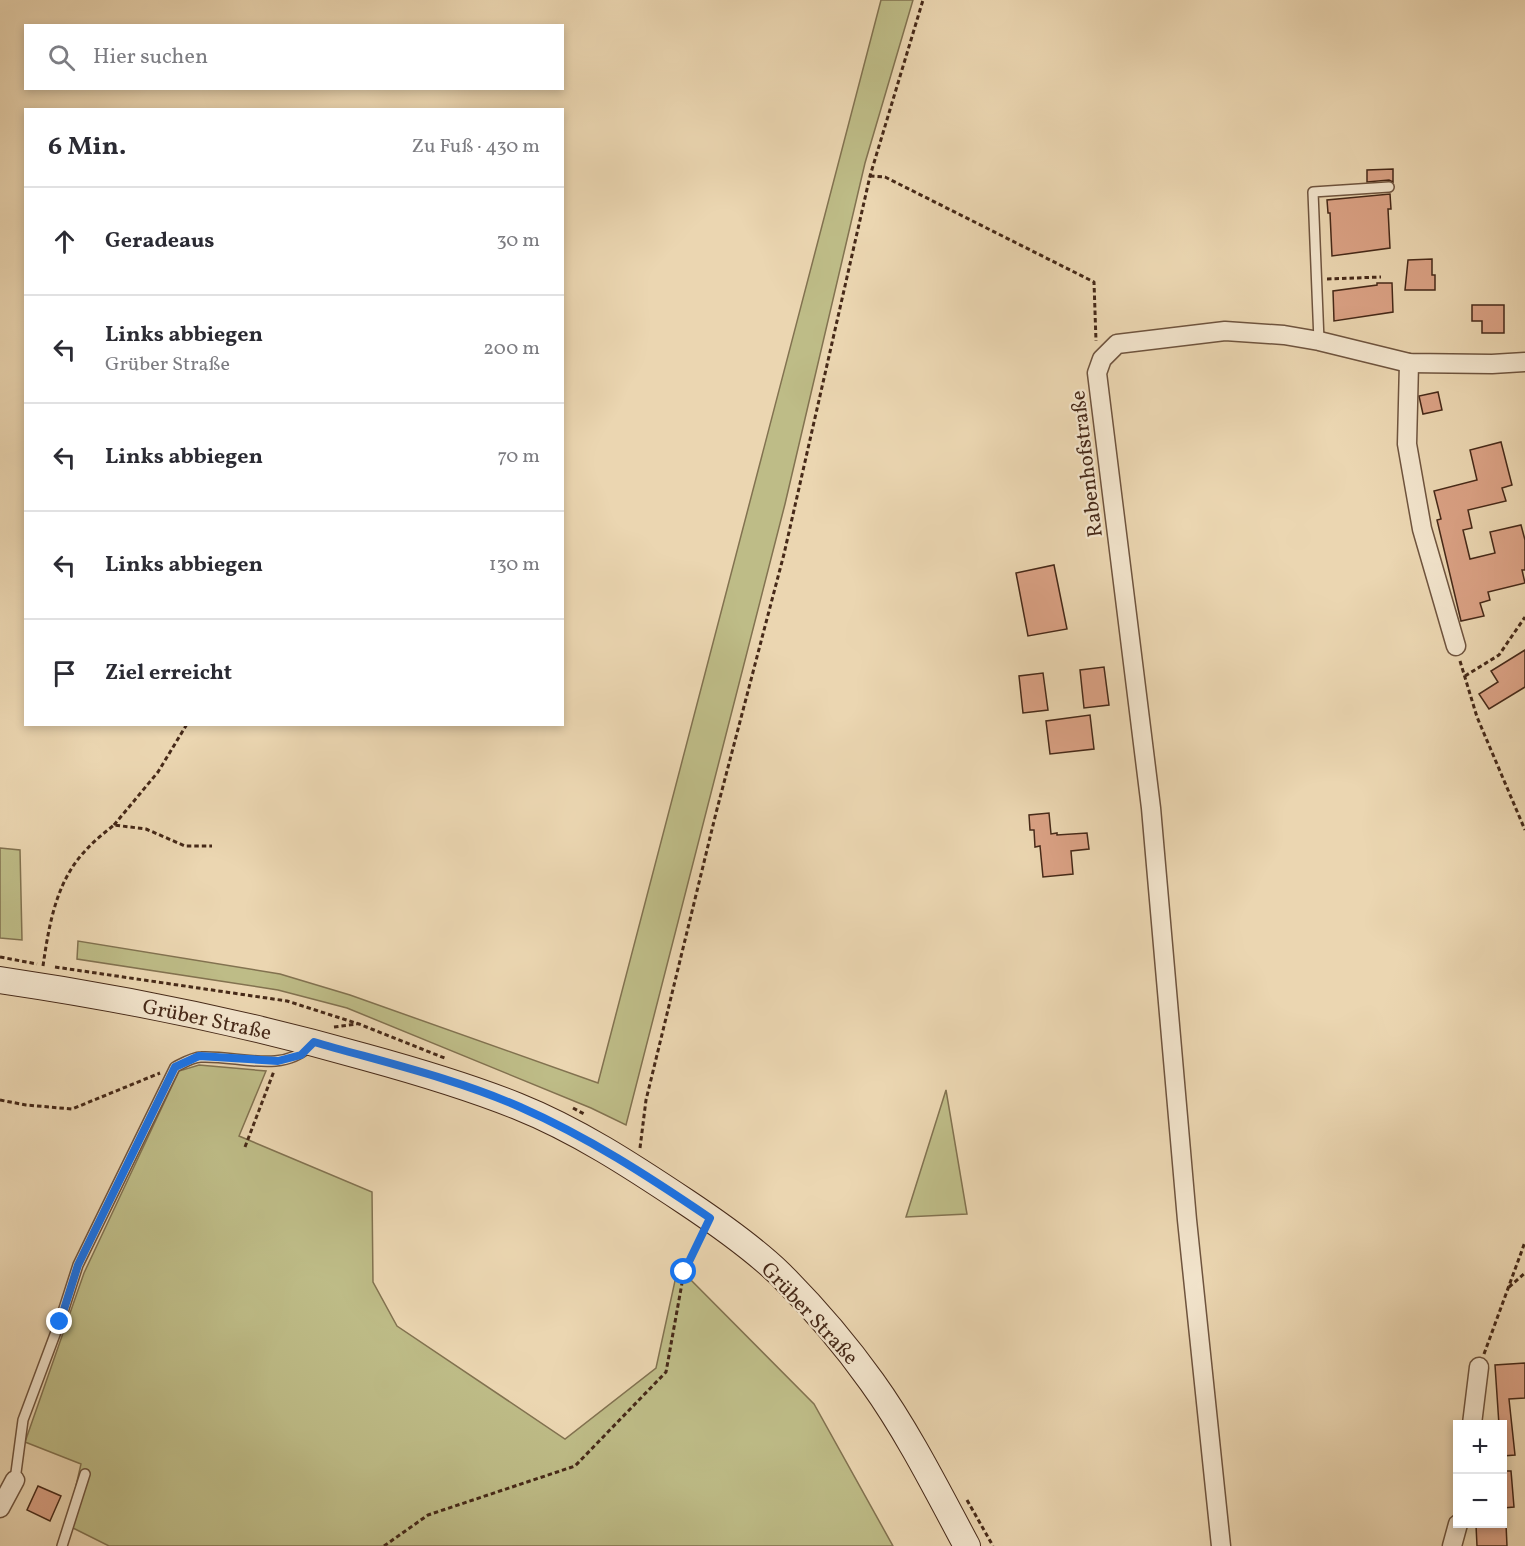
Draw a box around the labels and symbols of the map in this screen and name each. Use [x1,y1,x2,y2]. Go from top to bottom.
street label: Rabenhofstraße [1064,389,1111,539]
street label: Grüber Straße [140,993,274,1048]
street label: Grüber Straße [754,1256,864,1372]
route start [670,1258,696,1284]
route end [46,1308,72,1334]

